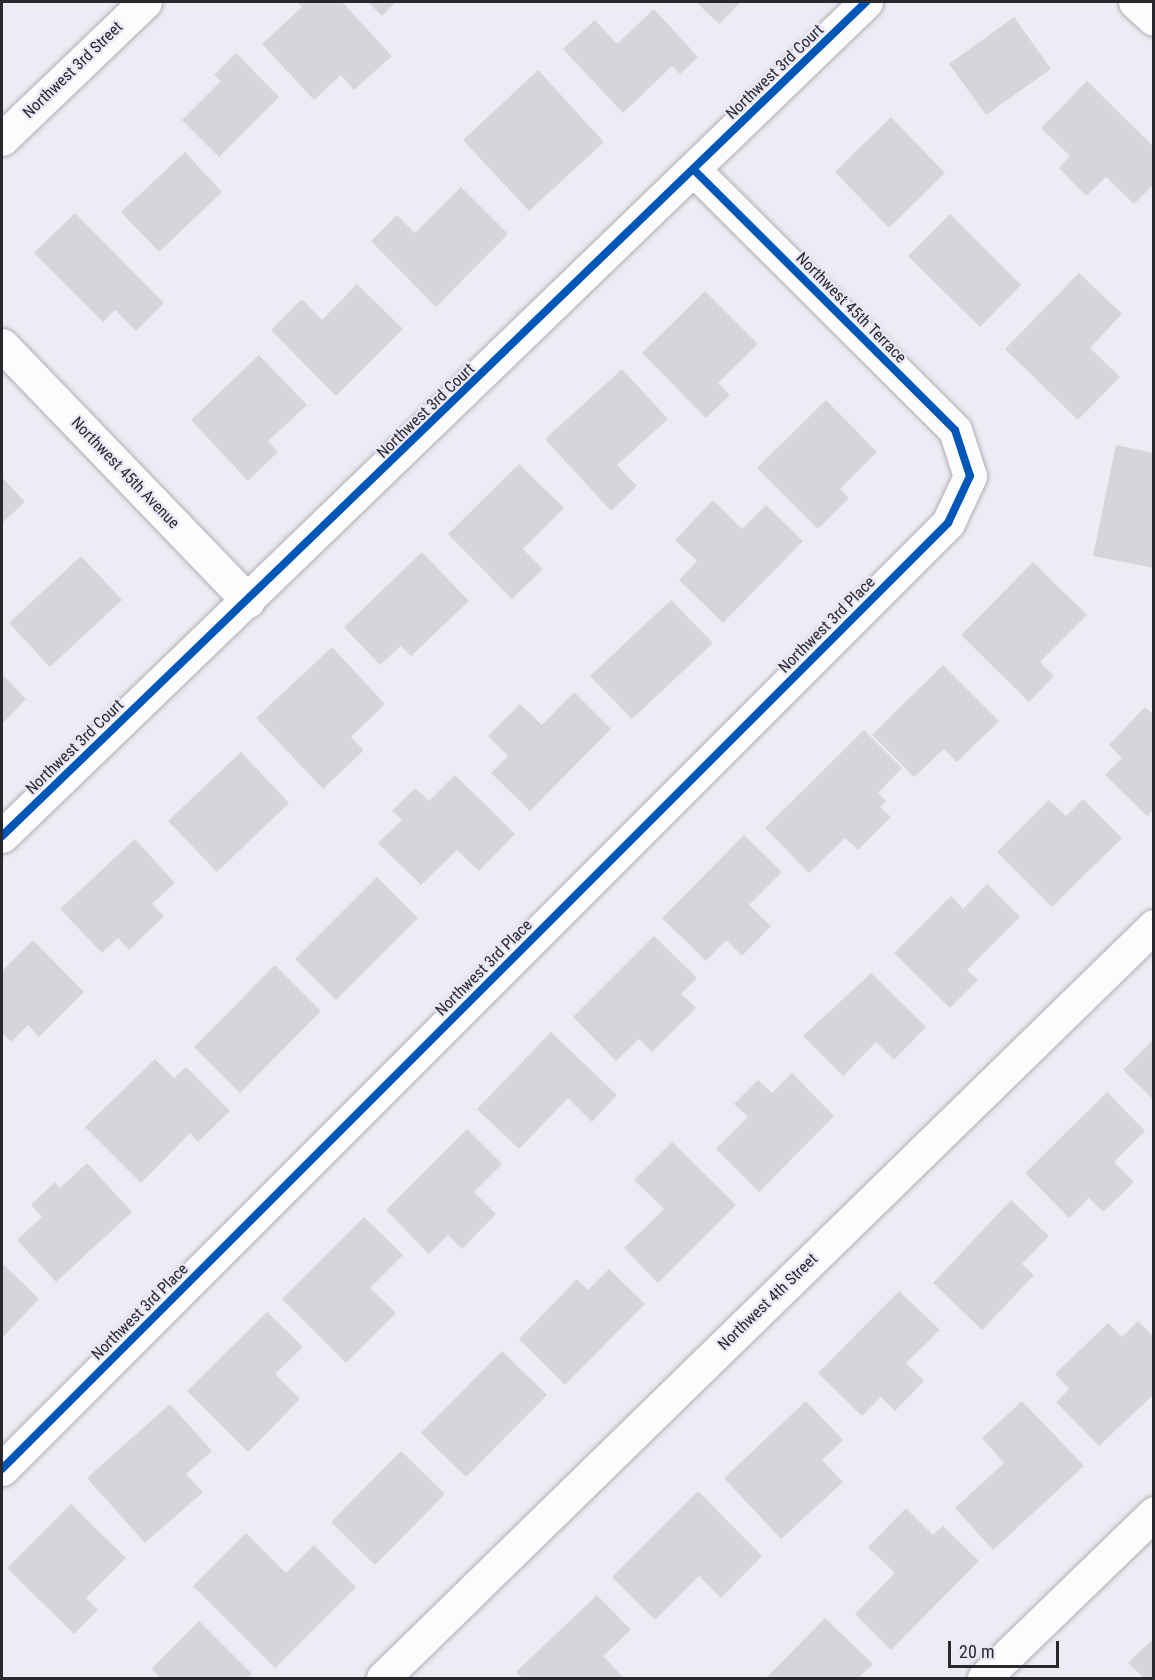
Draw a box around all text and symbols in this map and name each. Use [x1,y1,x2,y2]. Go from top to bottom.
street label: Northwest 3rd Street [19,18,127,122]
street label: Northwest 3rd Court [722,21,828,123]
street label: Northwest 45th Terrace [792,249,910,367]
street label: Northwest 3rd Court [373,360,479,462]
street label: Northwest 45th Avenue [67,413,183,533]
street label: Northwest 3rd Place [775,573,879,677]
street label: Northwest 3rd Court [22,696,128,798]
street label: Northwest 3rd Place [432,916,536,1020]
street label: Northwest 4th Street [714,1250,822,1354]
street label: Northwest 3rd Place [88,1260,192,1364]
scale bar [951,1629,1062,1667]
text: 20 m [959,1641,994,1662]

